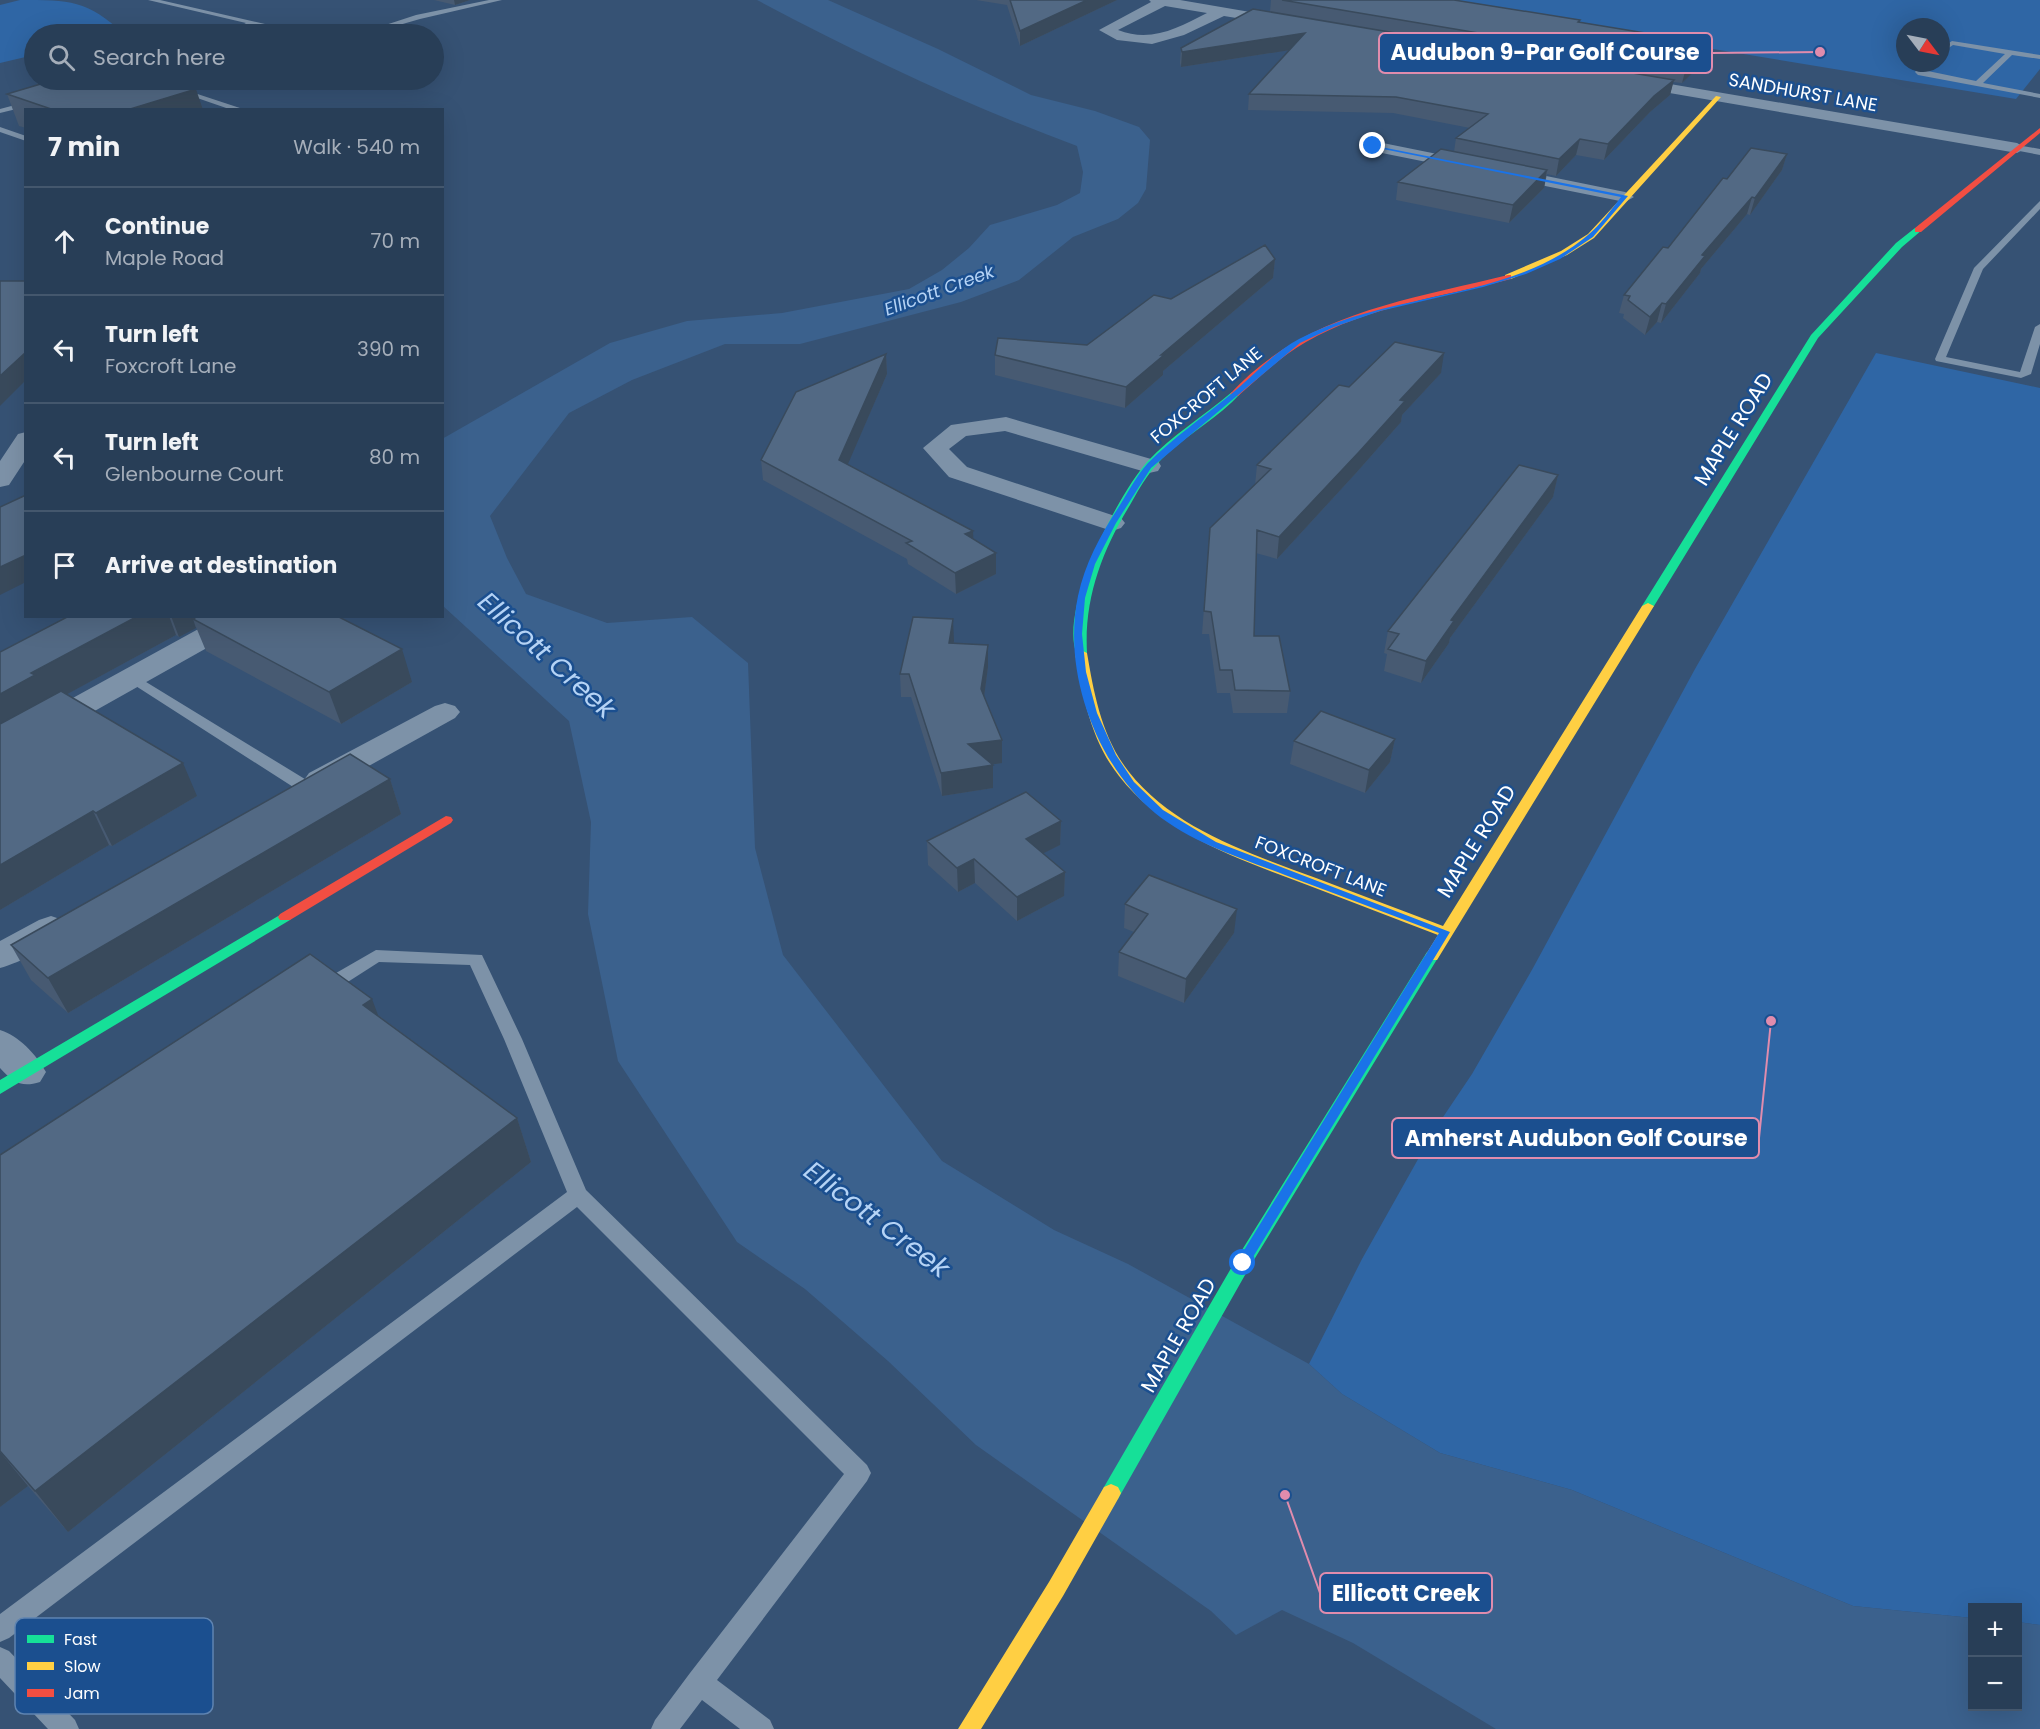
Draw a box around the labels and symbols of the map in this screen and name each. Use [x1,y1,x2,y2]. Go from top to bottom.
north arrow [1896,18,1950,72]
callout: Audubon 9-Par Golf Course [1379,33,1712,73]
text: Audubon 9-Par Golf Course [1391,37,1700,68]
street label: SANDHURST LANE [1727,67,1879,117]
route end [1359,132,1385,158]
water label: Ellicott Creek [880,258,998,322]
street label: FOXCROFT LANE [1145,341,1267,449]
street label: MAPLE ROAD [1687,367,1779,491]
water label: Ellicott Creek [470,583,625,728]
street label: MAPLE ROAD [1430,779,1522,903]
street label: FOXCROFT LANE [1252,829,1390,903]
callout: Amherst Audubon Golf Course [1392,1118,1759,1158]
text: Amherst Audubon Golf Course [1404,1123,1748,1154]
water label: Ellicott Creek [797,1152,958,1287]
route start [1229,1249,1255,1275]
street label: MAPLE ROAD [1133,1272,1223,1398]
callout: Ellicott Creek [1320,1573,1492,1613]
text: Ellicott Creek [1332,1578,1480,1609]
legend [15,1618,213,1714]
text: Fast [64,1628,97,1651]
text: Slow [64,1655,101,1678]
text: Jam [64,1682,100,1705]

